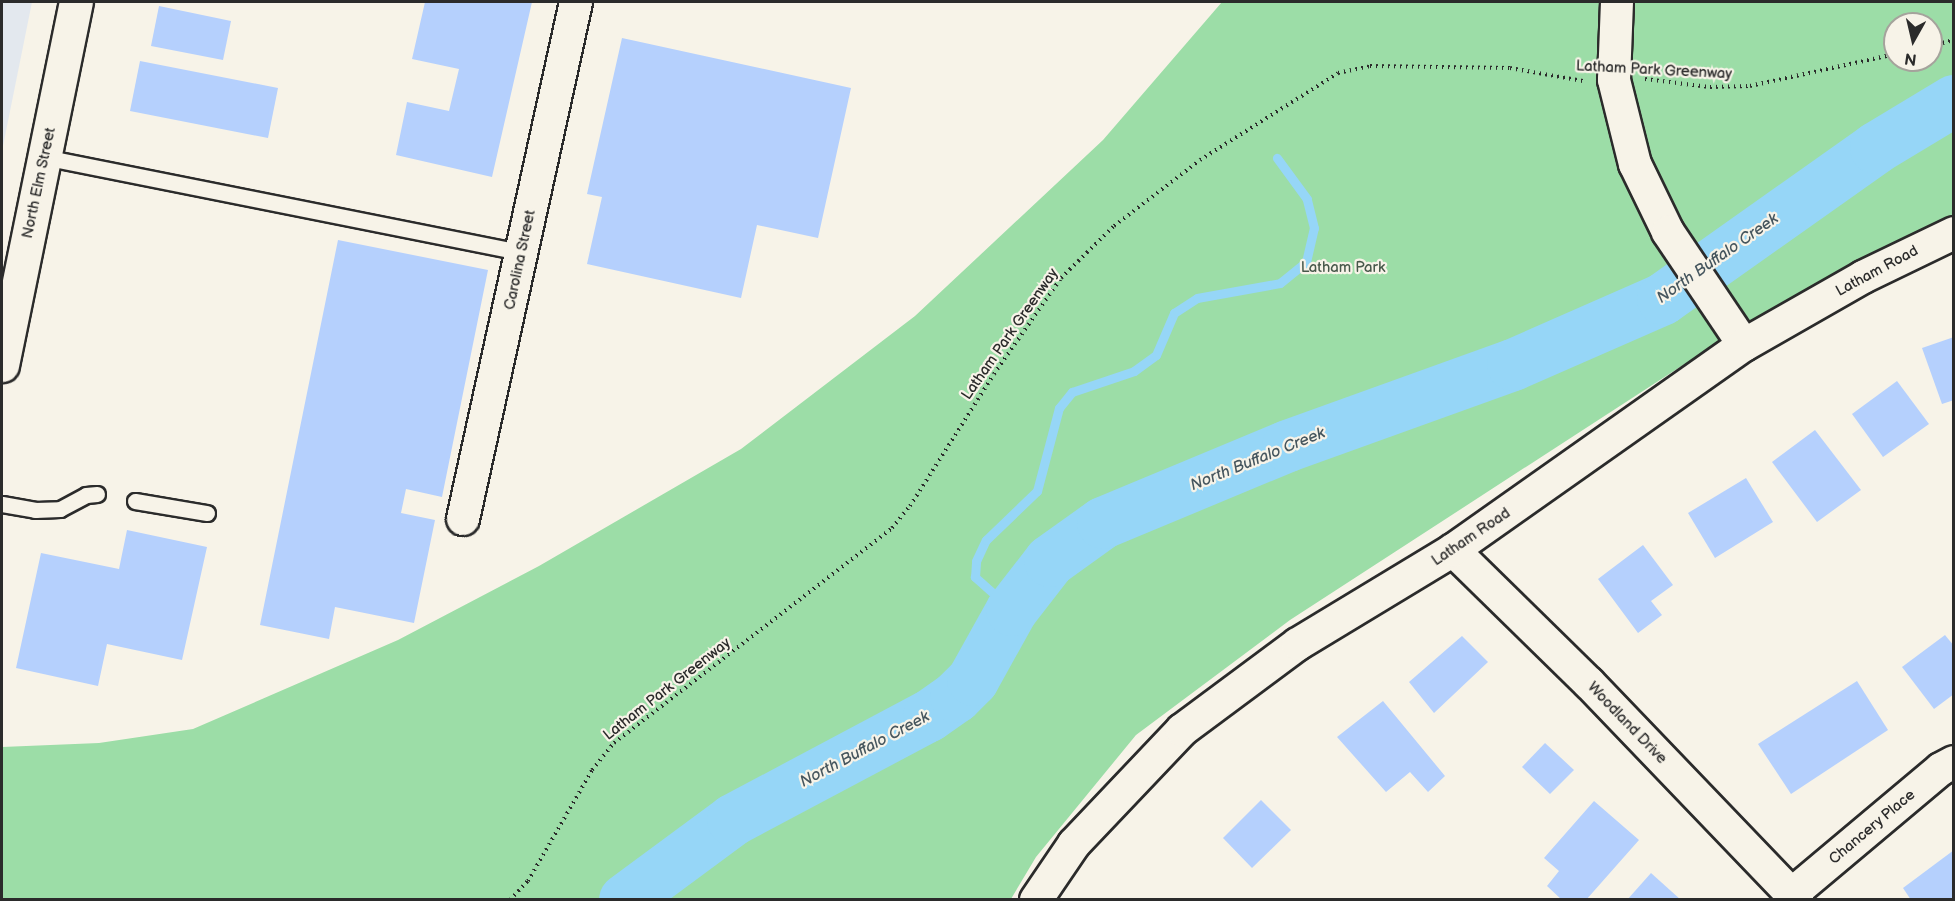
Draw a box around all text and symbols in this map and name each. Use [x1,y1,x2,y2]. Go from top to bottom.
north arrow [1883,12,1943,72]
text: N [1903,48,1918,69]
street label: Latham Park Greenway [1575,57,1733,83]
street label: North Elm Street [18,126,60,240]
street label: Carolina Street [501,208,539,312]
water label: North Buffalo Creek [1654,210,1782,308]
street label: Latham Road [1833,242,1921,300]
park label: Latham Park [1301,259,1385,277]
street label: Latham Park Greenway [958,265,1062,403]
water label: North Buffalo Creek [1188,424,1328,496]
street label: Latham Road [1428,504,1514,570]
street label: Latham Park Greenway [600,634,734,744]
street label: Woodland Drive [1584,678,1670,768]
water label: North Buffalo Creek [797,708,933,792]
street label: Chancery Place [1825,785,1919,869]

